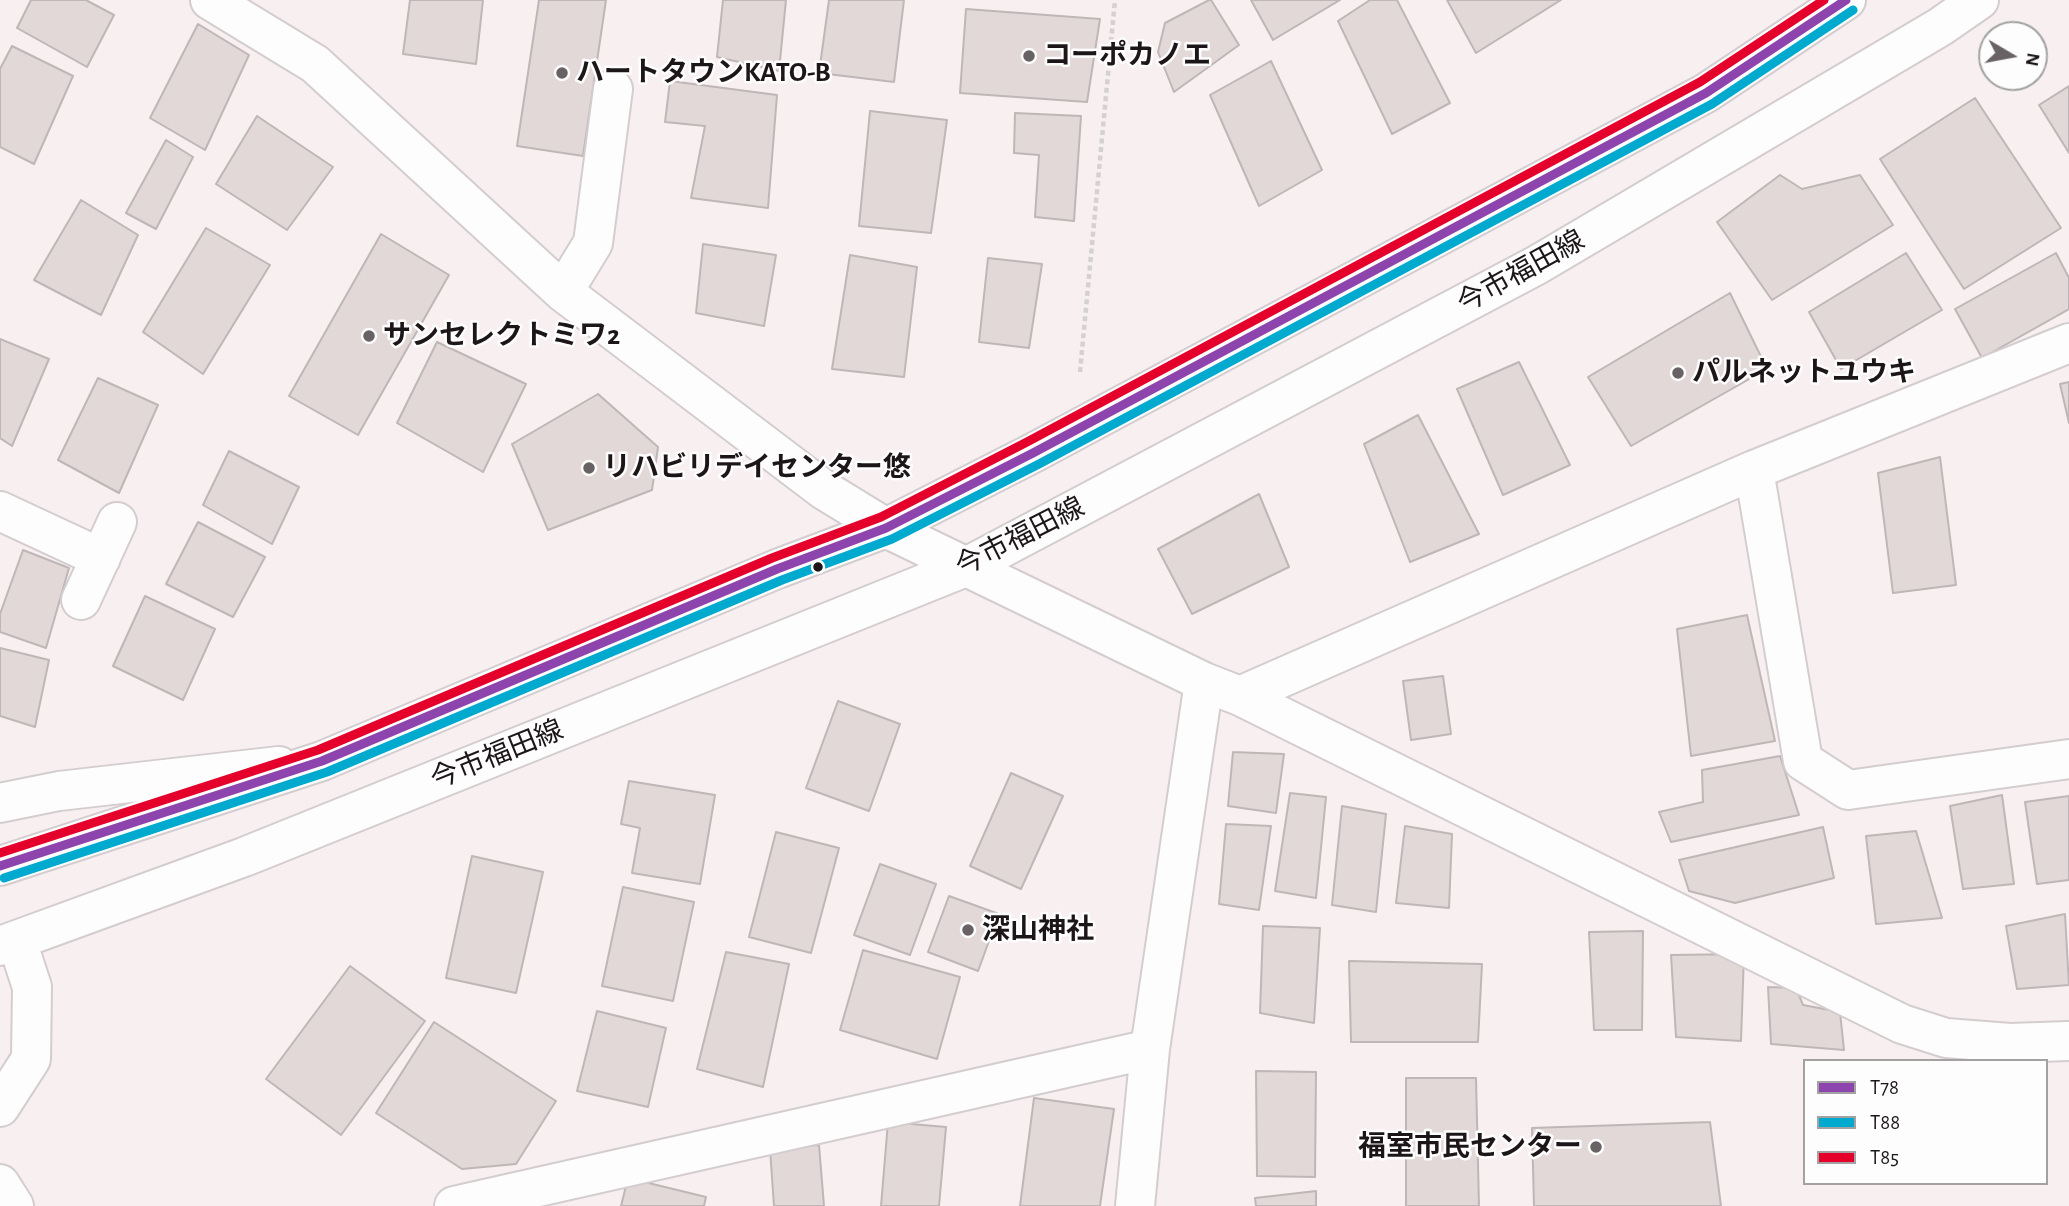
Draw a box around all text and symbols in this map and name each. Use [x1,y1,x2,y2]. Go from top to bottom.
north arrow [1978,21,2048,91]
place label: コーポカノエ [1043,39,1211,73]
marker: コーポカノエ [1021,48,1037,64]
text: N [2022,51,2043,68]
place label: ハートタウンKATO-B [576,56,831,90]
marker: ハートタウンKATO-B [554,65,570,81]
street label: 今市福田線 [1452,223,1590,321]
place label: サンセレクトミワ2 [383,319,620,353]
marker: サンセレクトミワ2 [361,328,377,344]
place label: パルネットユウキ [1692,356,1916,390]
marker: パルネットユウキ [1670,365,1686,381]
place label: リハビリデイセンター悠 [603,451,911,485]
marker: リハビリデイセンター悠 [581,460,597,476]
street label: 今市福田線 [950,490,1090,584]
unlabelled marker [811,560,825,574]
street label: 今市福田線 [426,713,568,797]
place label: 深山神社 [982,913,1094,947]
marker: 深山神社 [960,922,976,938]
legend [1803,1059,2048,1185]
text: T78 [1870,1077,1899,1098]
text: T88 [1870,1112,1900,1133]
place label: 福室市民センター [1358,1130,1582,1164]
marker: 福室市民センター [1588,1139,1604,1155]
text: T85 [1870,1147,1899,1168]

